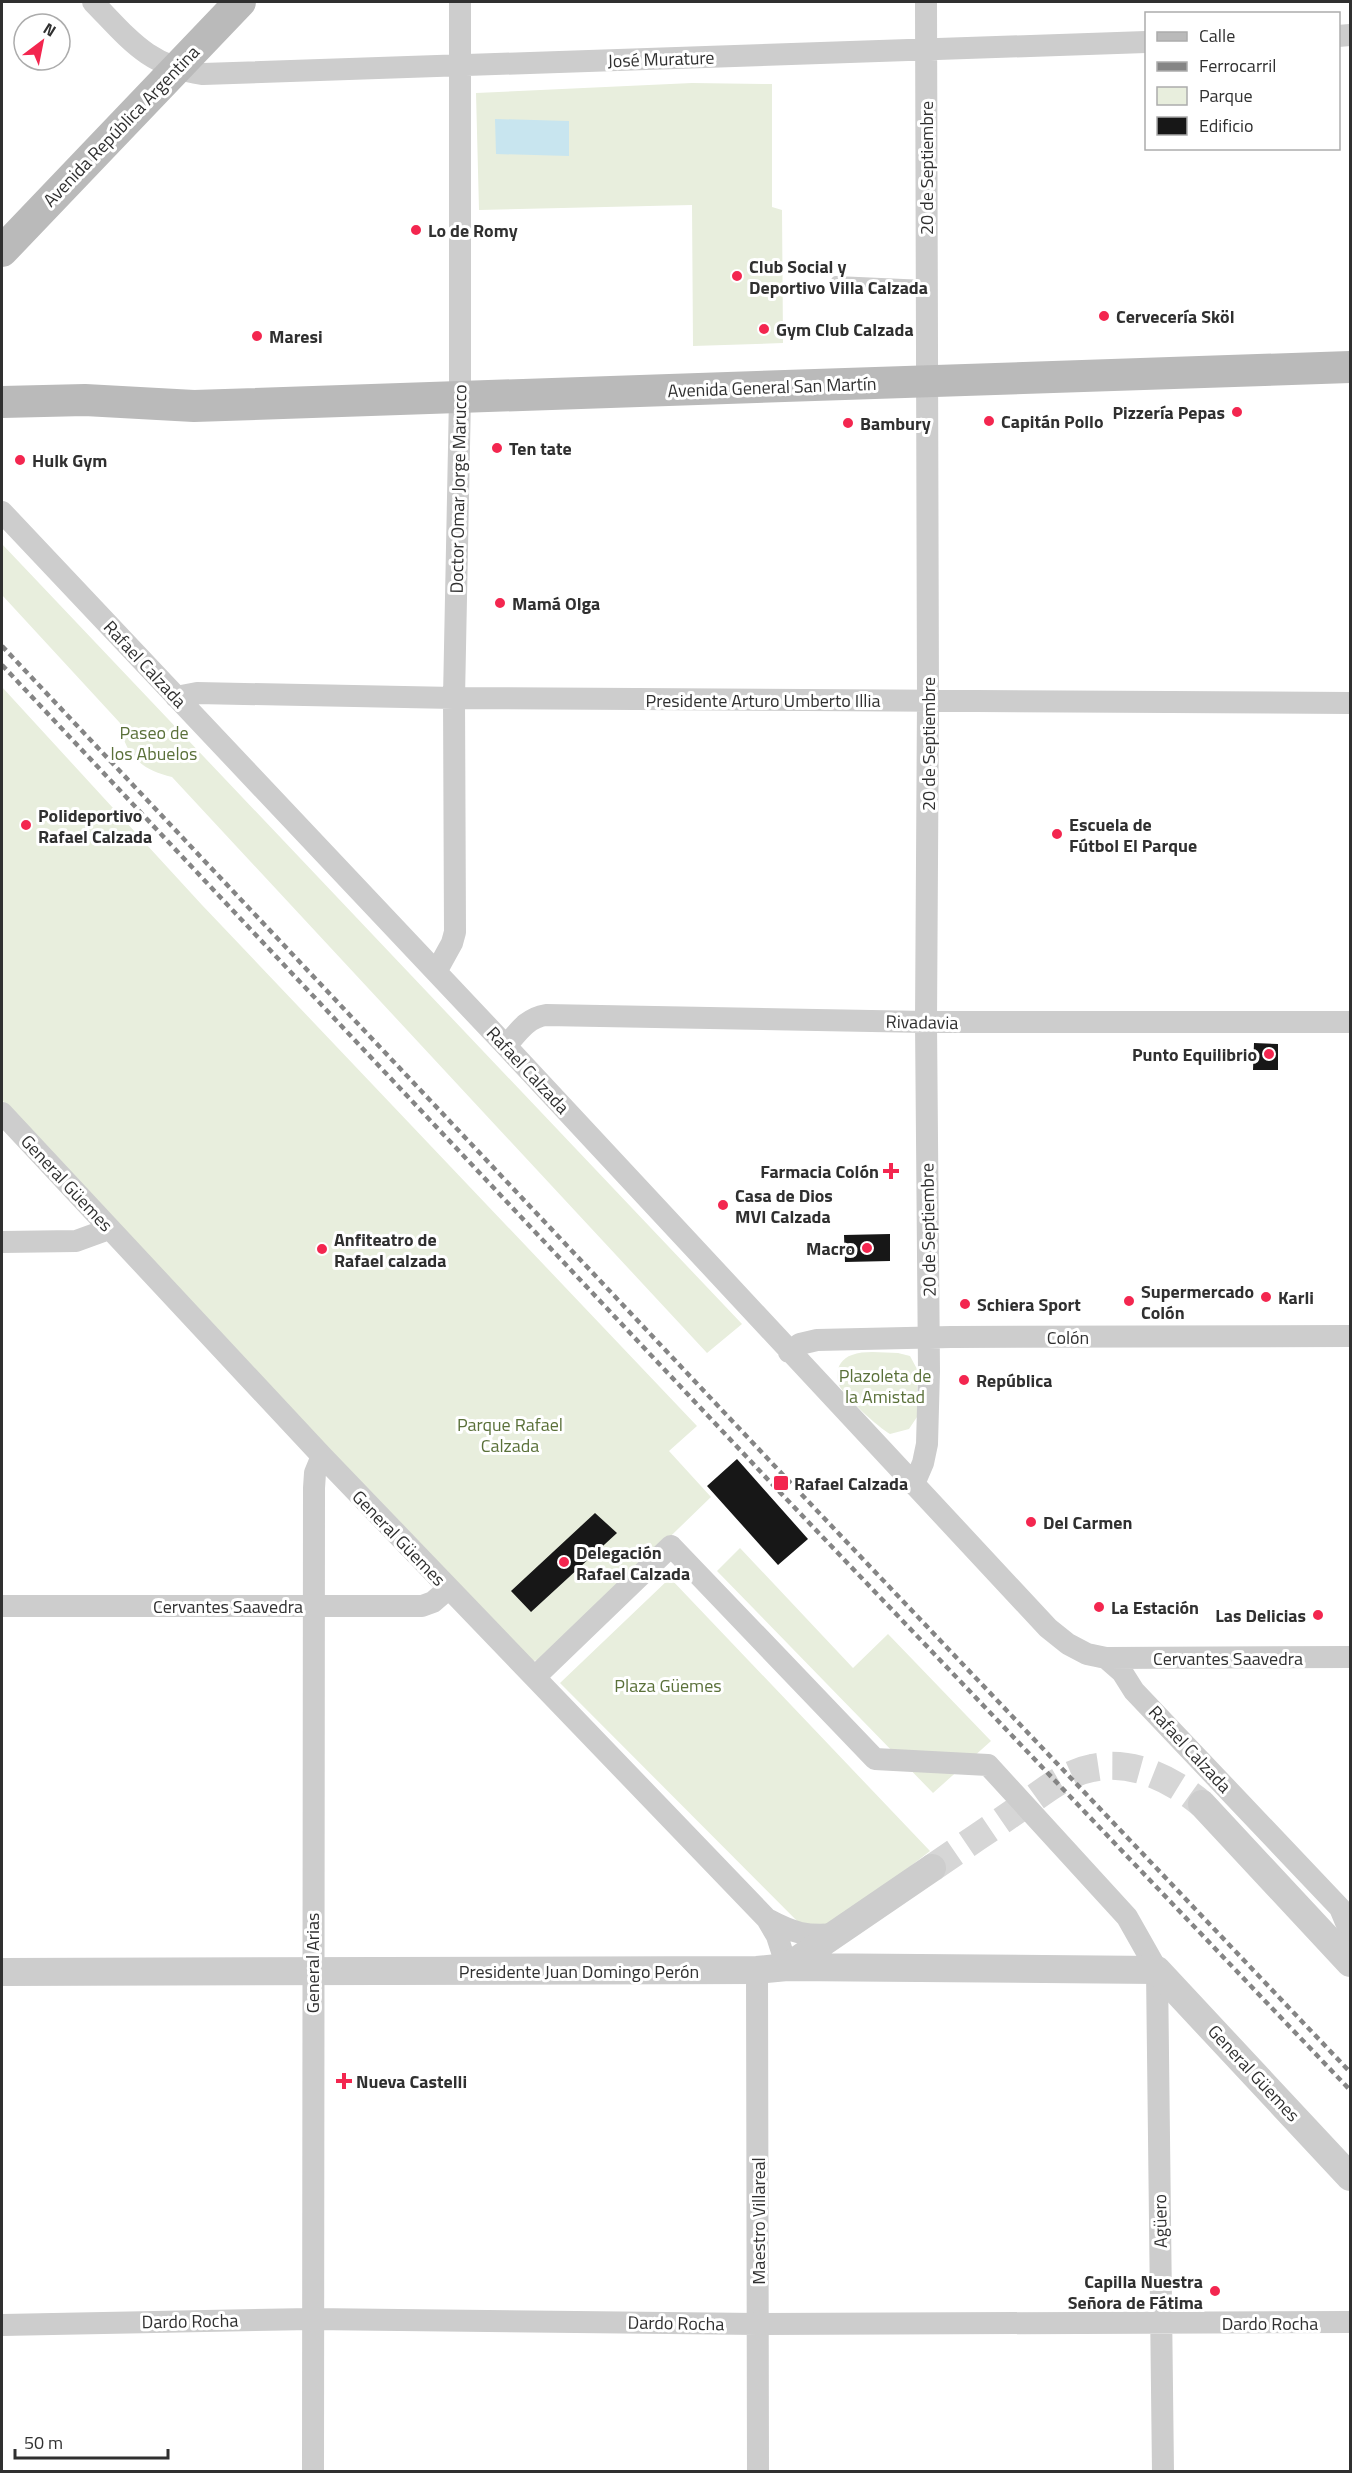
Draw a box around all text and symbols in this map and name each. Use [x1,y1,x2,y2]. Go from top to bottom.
north arrow [12,12,72,72]
legend [1145,12,1340,150]
text: N [39,16,61,42]
text: Calle [1199,22,1235,49]
street label: Avenida República Argentina [37,39,205,213]
street label: José Murature [607,44,715,74]
text: Ferrocarril [1199,52,1276,79]
text: Parque [1199,82,1253,109]
street label: 20 de Septiembre [913,101,940,235]
text: Edificio [1199,112,1253,139]
place label: Lo de Romy [428,217,518,244]
marker: Lo de Romy [409,223,423,237]
place label: Club Social y Deportivo Villa Calzada [749,253,928,301]
marker: Club Social y Deportivo Villa Calzada [730,269,744,283]
place label: Cervecería Sköl [1116,303,1235,330]
marker: Cervecería Sköl [1097,309,1111,323]
place label: Gym Club Calzada [776,316,914,343]
marker: Gym Club Calzada [757,322,771,336]
place label: Maresi [269,323,323,350]
marker: Maresi [250,329,264,343]
street label: Avenida General San Martín [667,370,877,404]
street label: Doctor Omar Jorge Marucco [443,384,473,594]
place label: Pizzería Pepas [1112,399,1225,426]
marker: Pizzería Pepas [1230,405,1244,419]
place label: Capitán Pollo [1001,408,1104,435]
place label: Bambury [860,410,931,437]
marker: Capitán Pollo [982,414,996,428]
marker: Bambury [841,416,855,430]
place label: Ten tate [509,435,572,462]
marker: Ten tate [490,441,504,455]
place label: Hulk Gym [32,447,107,474]
marker: Hulk Gym [13,453,27,467]
place label: Mamá Olga [512,590,600,617]
marker: Mamá Olga [493,596,507,610]
street label: Rafael Calzada [97,614,193,714]
street label: 20 de Septiembre [915,677,942,811]
street label: Presidente Arturo Umberto Illia [646,687,880,714]
park label: Paseo de los Abuelos [111,719,197,767]
place label: Polideportivo Rafael Calzada [38,802,152,850]
place label: Escuela de Fútbol El Parque [1069,811,1197,859]
marker: Polideportivo Rafael Calzada [19,818,33,832]
marker: Escuela de Fútbol El Parque [1050,827,1064,841]
street label: Rivadavia [885,1008,959,1036]
street label: Rafael Calzada [480,1020,576,1120]
place label: Punto Equilibrio [1132,1041,1257,1068]
marker: Punto Equilibrio [1262,1047,1276,1061]
street label: General Güemes [15,1128,119,1238]
place label: Farmacia Colón [760,1158,879,1185]
street label: 20 de Septiembre [913,1163,943,1297]
marker: Farmacia Colón [884,1164,898,1178]
place label: Casa de Dios MVI Calzada [735,1182,833,1230]
marker: Casa de Dios MVI Calzada [716,1198,730,1212]
place label: Anfiteatro de Rafael calzada [334,1226,446,1274]
place label: Macro [806,1235,855,1262]
marker: Macro [860,1241,874,1255]
marker: Anfiteatro de Rafael calzada [315,1242,329,1256]
place label: Supermercado Colón [1141,1278,1254,1326]
place label: Karli [1278,1284,1314,1311]
marker: Karli [1259,1290,1273,1304]
place label: Schiera Sport [977,1291,1081,1318]
marker: Supermercado Colón [1122,1294,1136,1308]
marker: Schiera Sport [958,1297,972,1311]
street label: Colón [1047,1324,1089,1351]
park label: Plazoleta de la Amistad [839,1362,931,1410]
place label: República [976,1367,1052,1394]
marker: República [957,1373,971,1387]
park label: Parque Rafael Calzada [457,1411,563,1459]
place label: Rafael Calzada [794,1470,908,1497]
marker: Rafael Calzada [772,1474,790,1492]
street label: General Güemes [346,1484,452,1592]
place label: Del Carmen [1043,1509,1132,1536]
marker: Del Carmen [1024,1515,1038,1529]
place label: Delegación Rafael Calzada [576,1539,690,1587]
marker: Delegación Rafael Calzada [557,1555,571,1569]
street label: Cervantes Saavedra [153,1593,303,1620]
place label: La Estación [1111,1594,1199,1621]
marker: La Estación [1092,1600,1106,1614]
place label: Las Delicias [1215,1602,1306,1629]
marker: Las Delicias [1311,1608,1325,1622]
street label: Cervantes Saavedra [1153,1645,1303,1672]
park label: Plaza Güemes [614,1672,722,1699]
street label: Rafael Calzada [1142,1699,1238,1799]
street label: General Arias [299,1913,326,2013]
street label: Presidente Juan Domingo Perón [459,1958,699,1985]
street label: General Güemes [1202,2018,1306,2128]
place label: Nueva Castelli [356,2068,467,2095]
marker: Nueva Castelli [337,2074,351,2088]
street label: Maestro Villareal [745,2157,772,2285]
street label: Agüero [1146,2194,1174,2248]
place label: Capilla Nuestra Señora de Fátima [1068,2268,1203,2316]
marker: Capilla Nuestra Señora de Fátima [1208,2284,1222,2298]
street label: Dardo Rocha [141,2307,239,2335]
street label: Dardo Rocha [627,2309,725,2337]
street label: Dardo Rocha [1222,2310,1318,2337]
scale bar [15,2422,168,2460]
text: 50 m [24,2429,63,2456]

